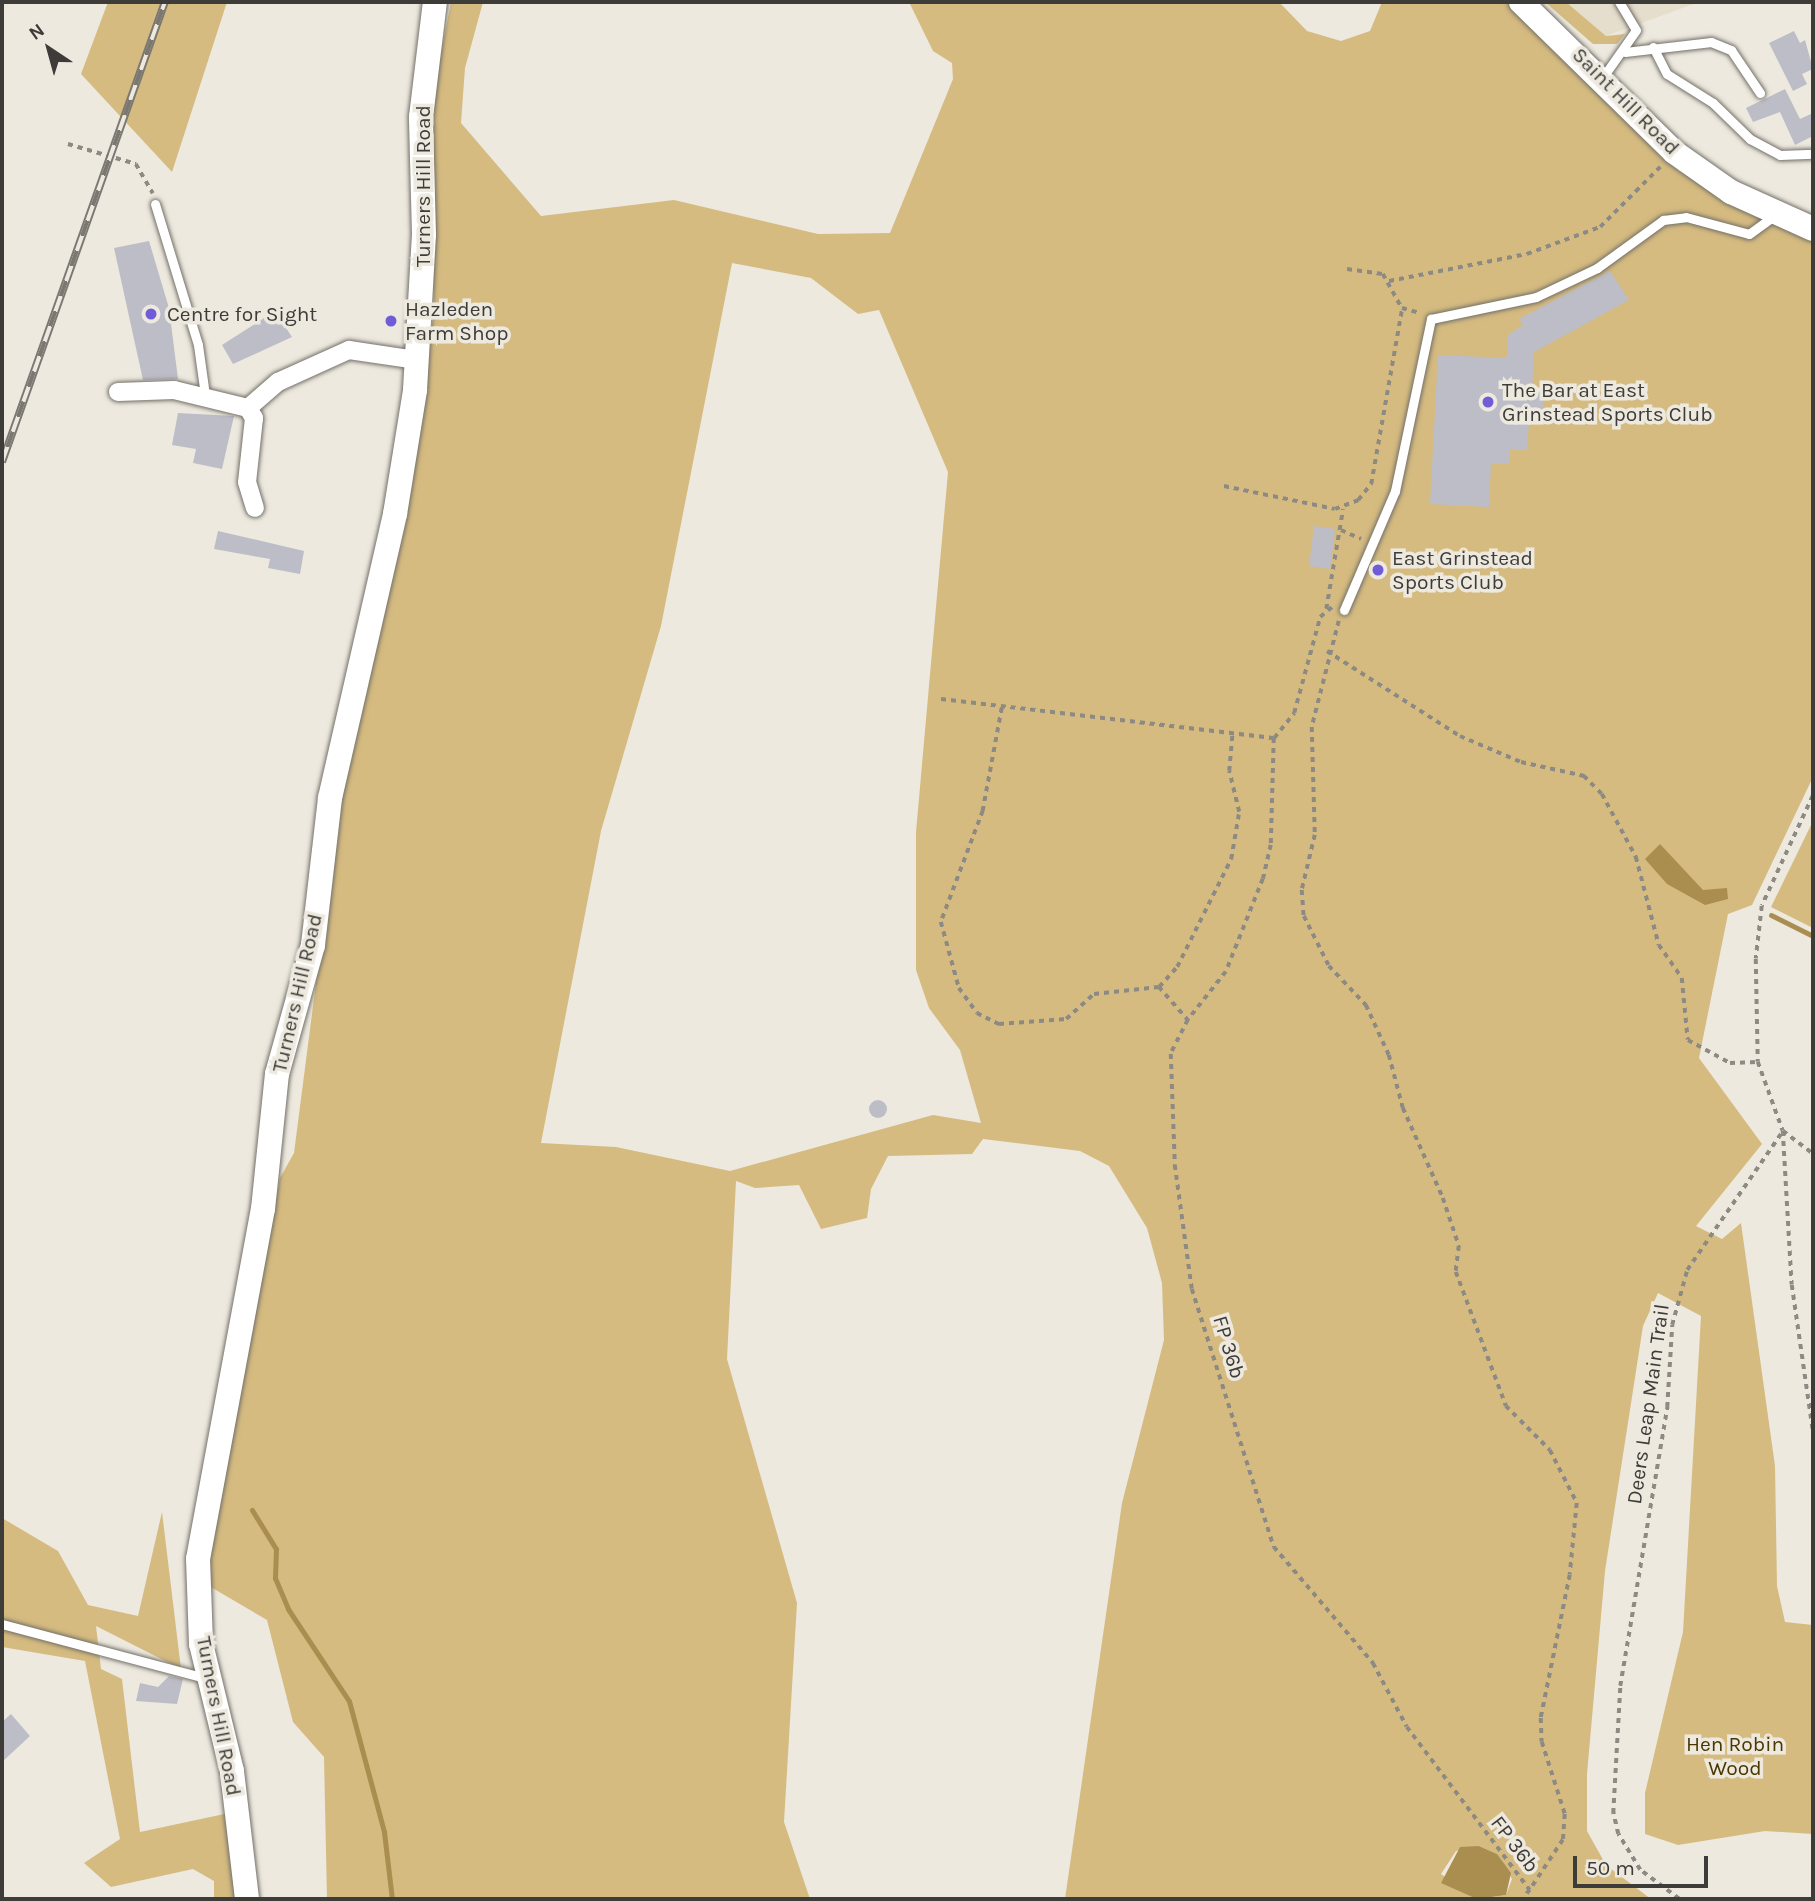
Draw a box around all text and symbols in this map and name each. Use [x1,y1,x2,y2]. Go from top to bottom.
north arrow [14,14,84,84]
text: N [25,19,49,45]
street label: Saint Hill Road [1567,42,1685,160]
street label: Turners Hill Road [410,105,436,267]
place label: Hazleden Farm Shop [405,296,508,346]
place label: Centre for Sight [167,301,317,327]
marker: Centre for Sight [141,304,161,324]
marker: Hazleden Farm Shop [383,313,399,329]
place label: The Bar at East Grinstead Sports Club [1502,377,1713,427]
marker: The Bar at East Grinstead Sports Club [1480,394,1496,410]
place label: East Grinstead Sports Club [1392,545,1533,595]
marker: East Grinstead Sports Club [1370,562,1386,578]
street label: Turners Hill Road [267,911,327,1075]
street label: Deers Leap Main Trail [1621,1302,1675,1506]
street label: FP 36b [1208,1312,1250,1382]
street label: Turners Hill Road [191,1634,247,1798]
park label: Hen Robin Wood [1686,1731,1784,1781]
street label: FP 36b [1486,1811,1544,1877]
scale bar [1577,1842,1712,1886]
text: 50 m [1586,1856,1635,1880]

